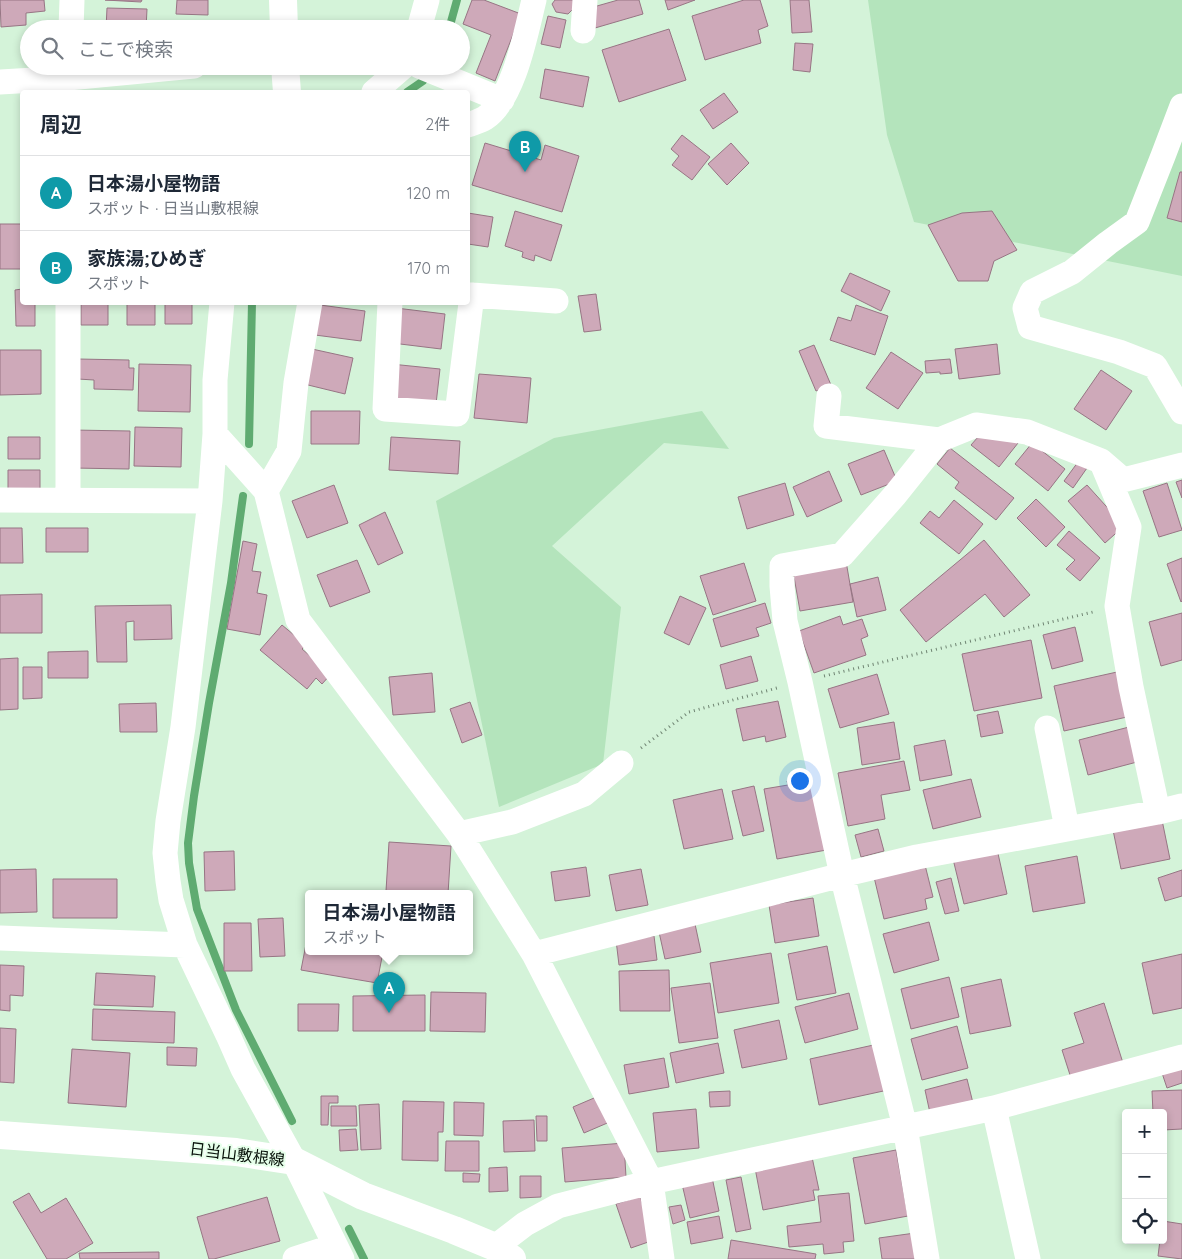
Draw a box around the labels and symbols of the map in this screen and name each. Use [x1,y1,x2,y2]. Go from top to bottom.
pin: B [509,131,541,172]
your location [787,768,813,794]
pin: A [373,972,405,1013]
street label: 日当山敷根線 [188,1138,286,1170]

